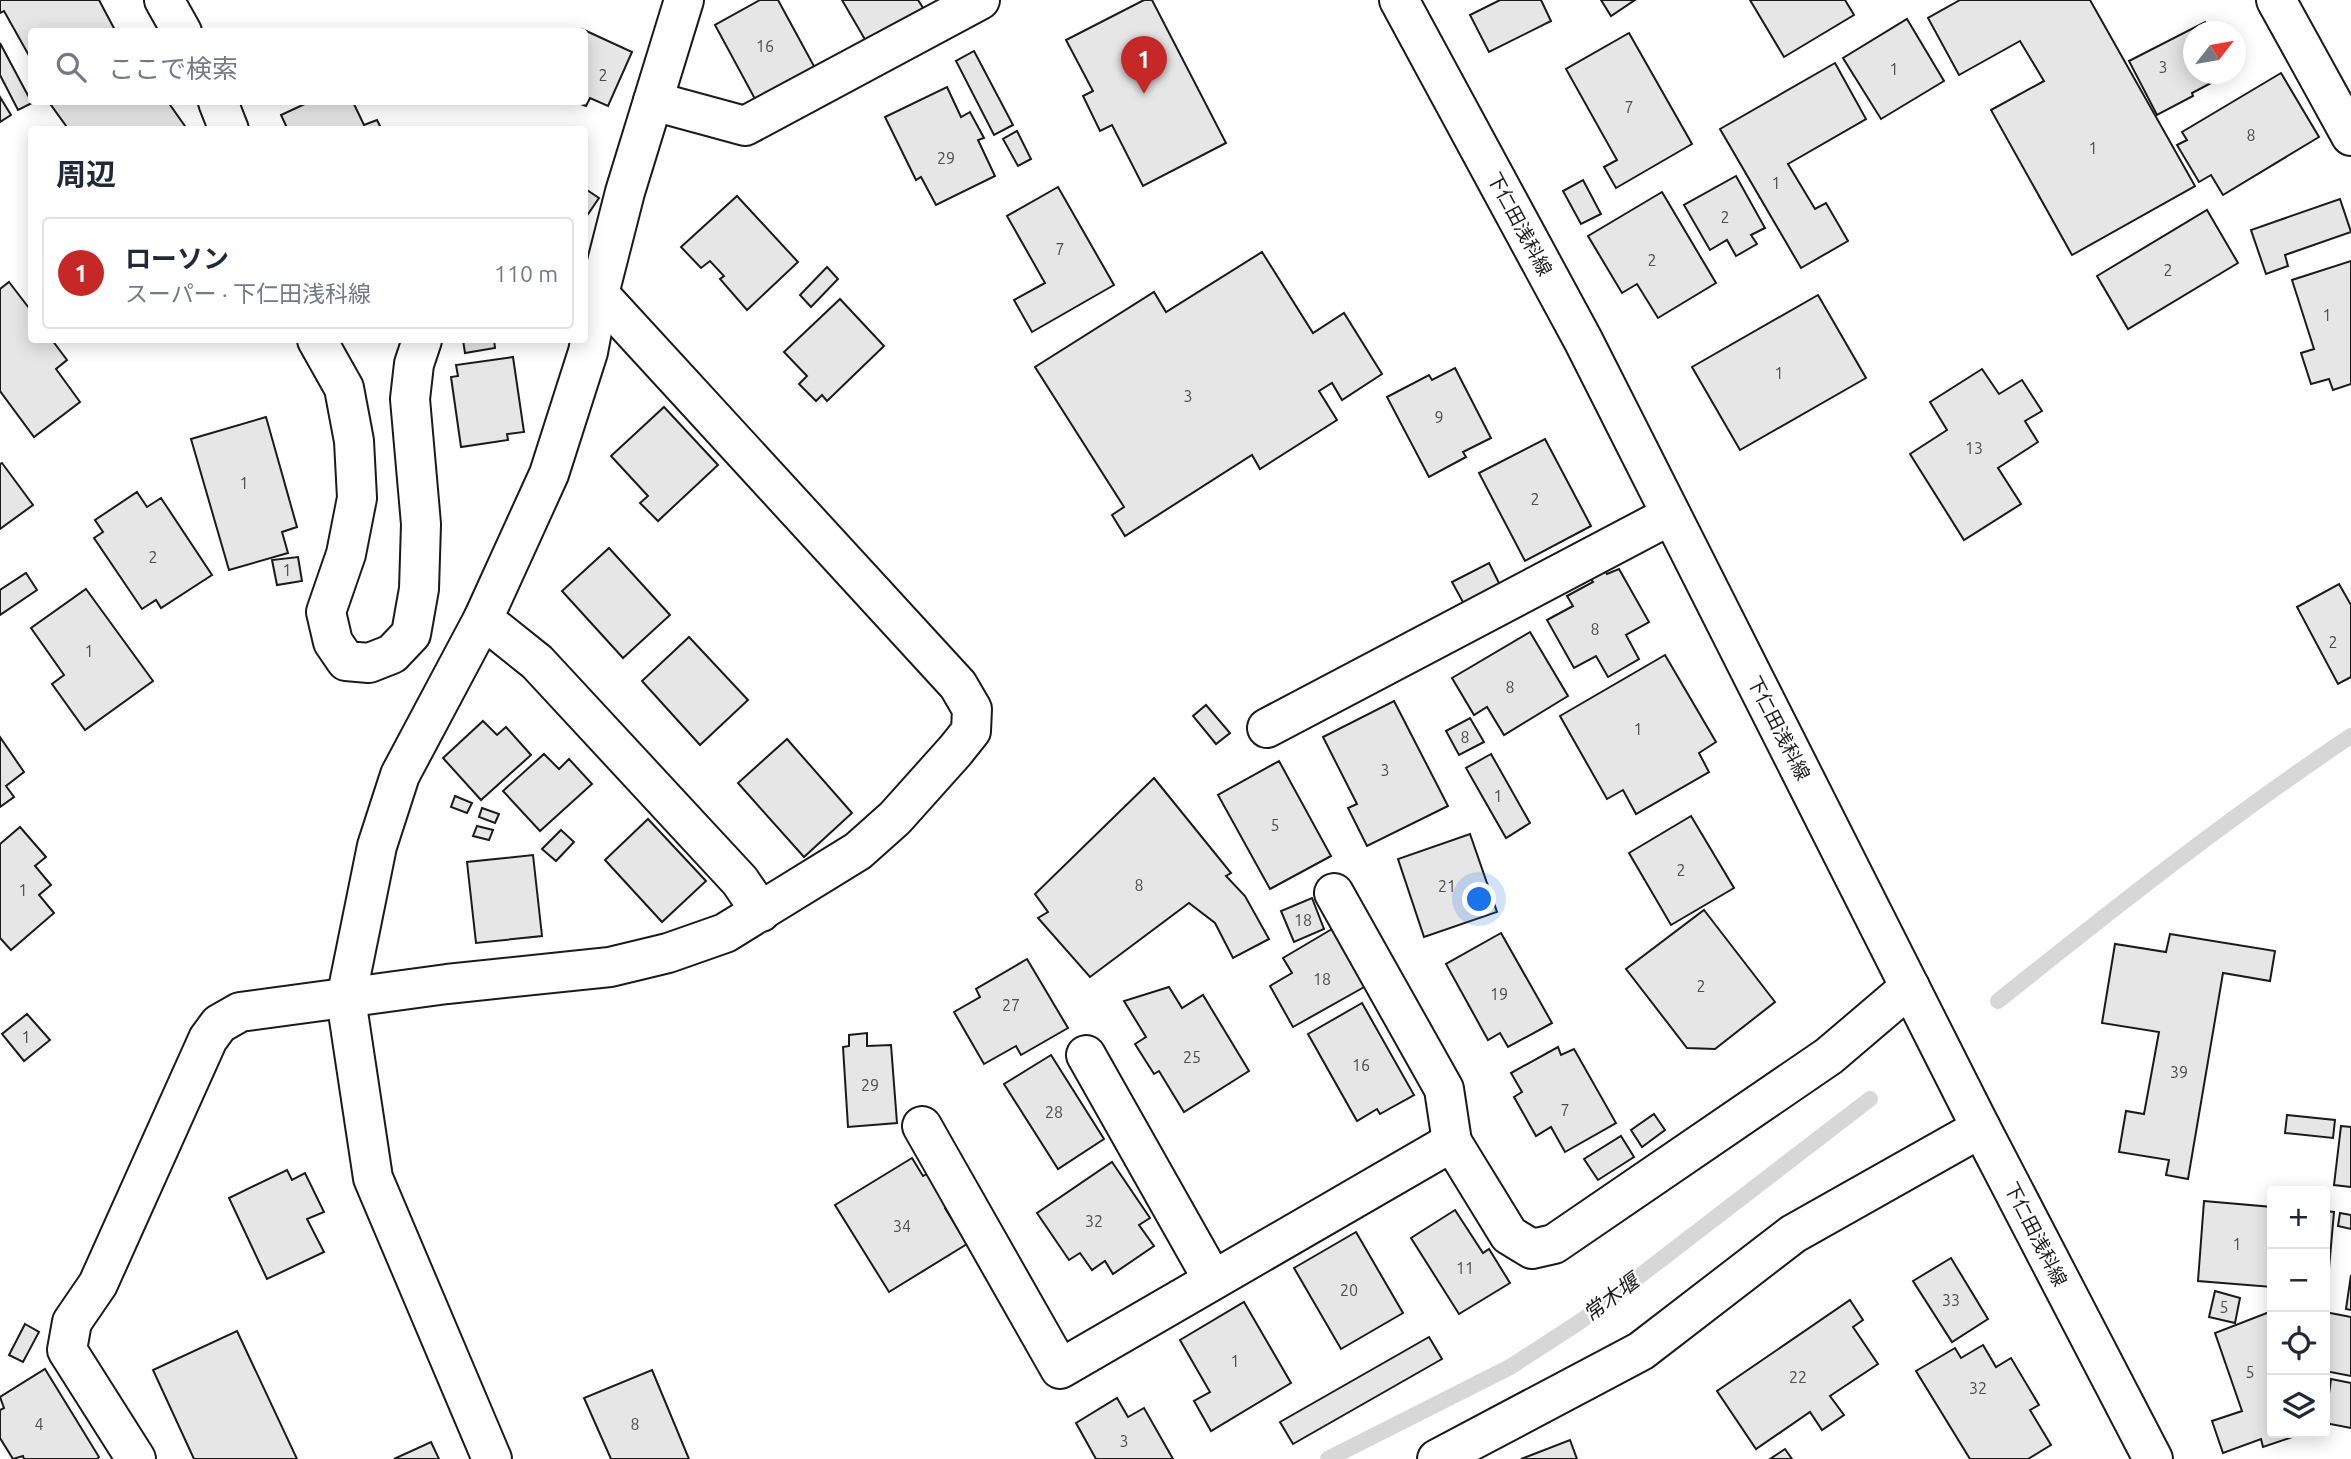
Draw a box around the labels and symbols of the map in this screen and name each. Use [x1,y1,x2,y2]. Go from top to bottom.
north arrow [2183,21,2246,84]
pin: 1 [1121,36,1167,94]
house number: 16 [756,37,774,55]
house number: 3 [2158,58,2168,76]
house number: 1 [1889,60,1899,78]
house number: 2 [598,66,608,84]
house number: 7 [1624,98,1634,116]
house number: 8 [2246,126,2256,144]
house number: 1 [2088,139,2098,157]
house number: 29 [937,149,955,167]
street label: 下仁田浅科線 [1484,169,1556,279]
house number: 1 [1771,174,1781,192]
house number: 2 [1720,208,1730,226]
house number: 7 [1055,240,1065,258]
house number: 2 [1647,251,1657,269]
house number: 2 [2163,261,2173,279]
house number: 1 [2322,306,2332,324]
house number: 1 [1774,364,1784,382]
house number: 3 [1183,387,1193,405]
house number: 9 [1434,408,1444,426]
house number: 13 [1965,439,1983,457]
house number: 1 [239,474,249,492]
house number: 2 [1530,490,1540,508]
house number: 2 [148,548,158,566]
house number: 1 [282,561,292,579]
house number: 8 [1590,620,1600,638]
house number: 2 [2328,633,2338,651]
house number: 1 [84,642,94,660]
street label: 下仁田浅科線 [1743,672,1815,784]
house number: 8 [1505,678,1515,696]
house number: 1 [1633,720,1643,738]
house number: 8 [1460,728,1470,746]
house number: 3 [1380,761,1390,779]
house number: 1 [1493,787,1503,805]
house number: 5 [1270,816,1280,834]
house number: 2 [1676,861,1686,879]
house number: 8 [1134,876,1144,894]
house number: 21 [1438,877,1456,895]
house number: 1 [18,881,28,899]
your location [1462,882,1496,916]
house number: 18 [1294,911,1312,929]
house number: 18 [1313,970,1331,988]
house number: 2 [1696,977,1706,995]
house number: 19 [1490,985,1508,1003]
house number: 27 [1002,996,1020,1014]
house number: 1 [21,1028,31,1046]
house number: 25 [1183,1048,1201,1066]
house number: 16 [1352,1056,1370,1074]
house number: 39 [2170,1063,2188,1081]
house number: 29 [861,1076,879,1094]
house number: 7 [1560,1101,1570,1119]
house number: 28 [1045,1103,1063,1121]
street label: 下仁田浅科線 [2000,1178,2072,1290]
house number: 32 [1085,1212,1103,1230]
house number: 34 [893,1217,911,1235]
house number: 1 [2232,1235,2242,1253]
house number: 11 [1456,1259,1474,1277]
water label: 常木堰 [1578,1266,1646,1326]
house number: 20 [1340,1281,1358,1299]
house number: 33 [1942,1291,1960,1309]
house number: 5 [2219,1298,2229,1316]
house number: 1 [1230,1352,1240,1370]
house number: 5 [2245,1363,2255,1381]
house number: 22 [1789,1368,1807,1386]
house number: 32 [1969,1379,1987,1397]
house number: 4 [34,1415,44,1433]
house number: 8 [630,1415,640,1433]
house number: 3 [1119,1432,1129,1450]

